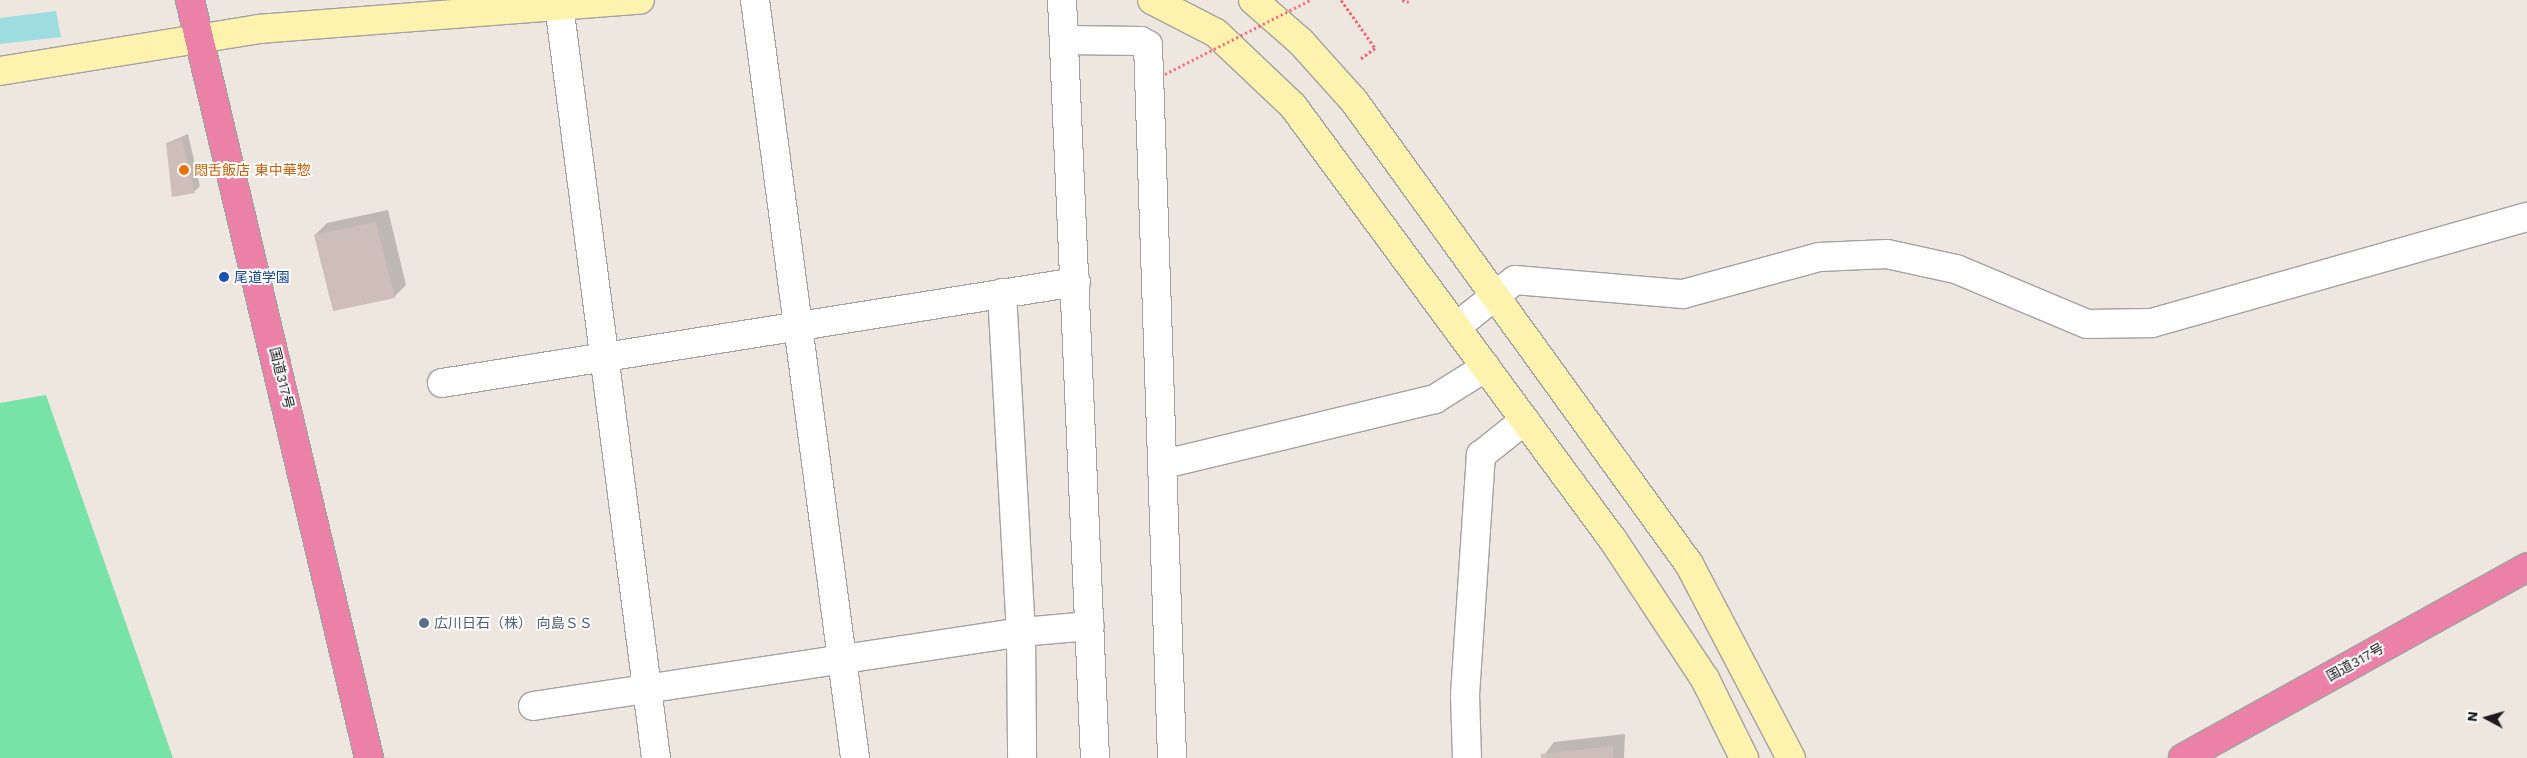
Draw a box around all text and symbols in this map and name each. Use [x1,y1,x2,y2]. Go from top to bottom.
place label: 悶舌飯店 東中華惣 [194,162,311,178]
marker: 悶舌飯店 東中華惣 [178,164,190,176]
place label: 尾道学園 [234,269,290,285]
marker: 尾道学園 [218,271,230,283]
street label: 国道317号 [266,345,298,411]
place label: 広川日石（株） 向島ＳＳ [434,615,593,631]
marker: 広川日石（株） 向島ＳＳ [418,617,430,629]
street label: 国道317号 [2323,639,2387,685]
north arrow [2462,693,2512,743]
text: N [2464,710,2481,722]

